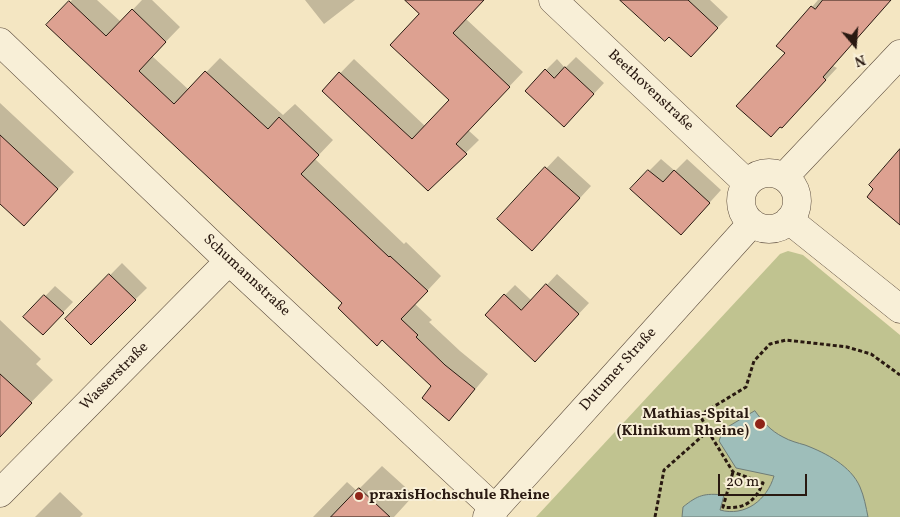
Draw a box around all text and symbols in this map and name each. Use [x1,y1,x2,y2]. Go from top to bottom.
north arrow [830,20,880,70]
street label: Beethovenstraße [603,47,697,135]
text: N [852,49,868,70]
street label: Schumannstraße [199,231,293,321]
street label: Dutumer Straße [577,325,661,415]
street label: Wasserstraße [77,339,153,415]
place label: Mathias-Spital (Klinikum Rheine) [617,406,749,441]
marker: Mathias-Spital (Klinikum Rheine) [753,417,767,431]
scale bar [720,464,809,496]
text: 20 m [726,472,759,493]
place label: praxisHochschule Rheine [369,487,550,505]
marker: praxisHochschule Rheine [353,490,365,502]

